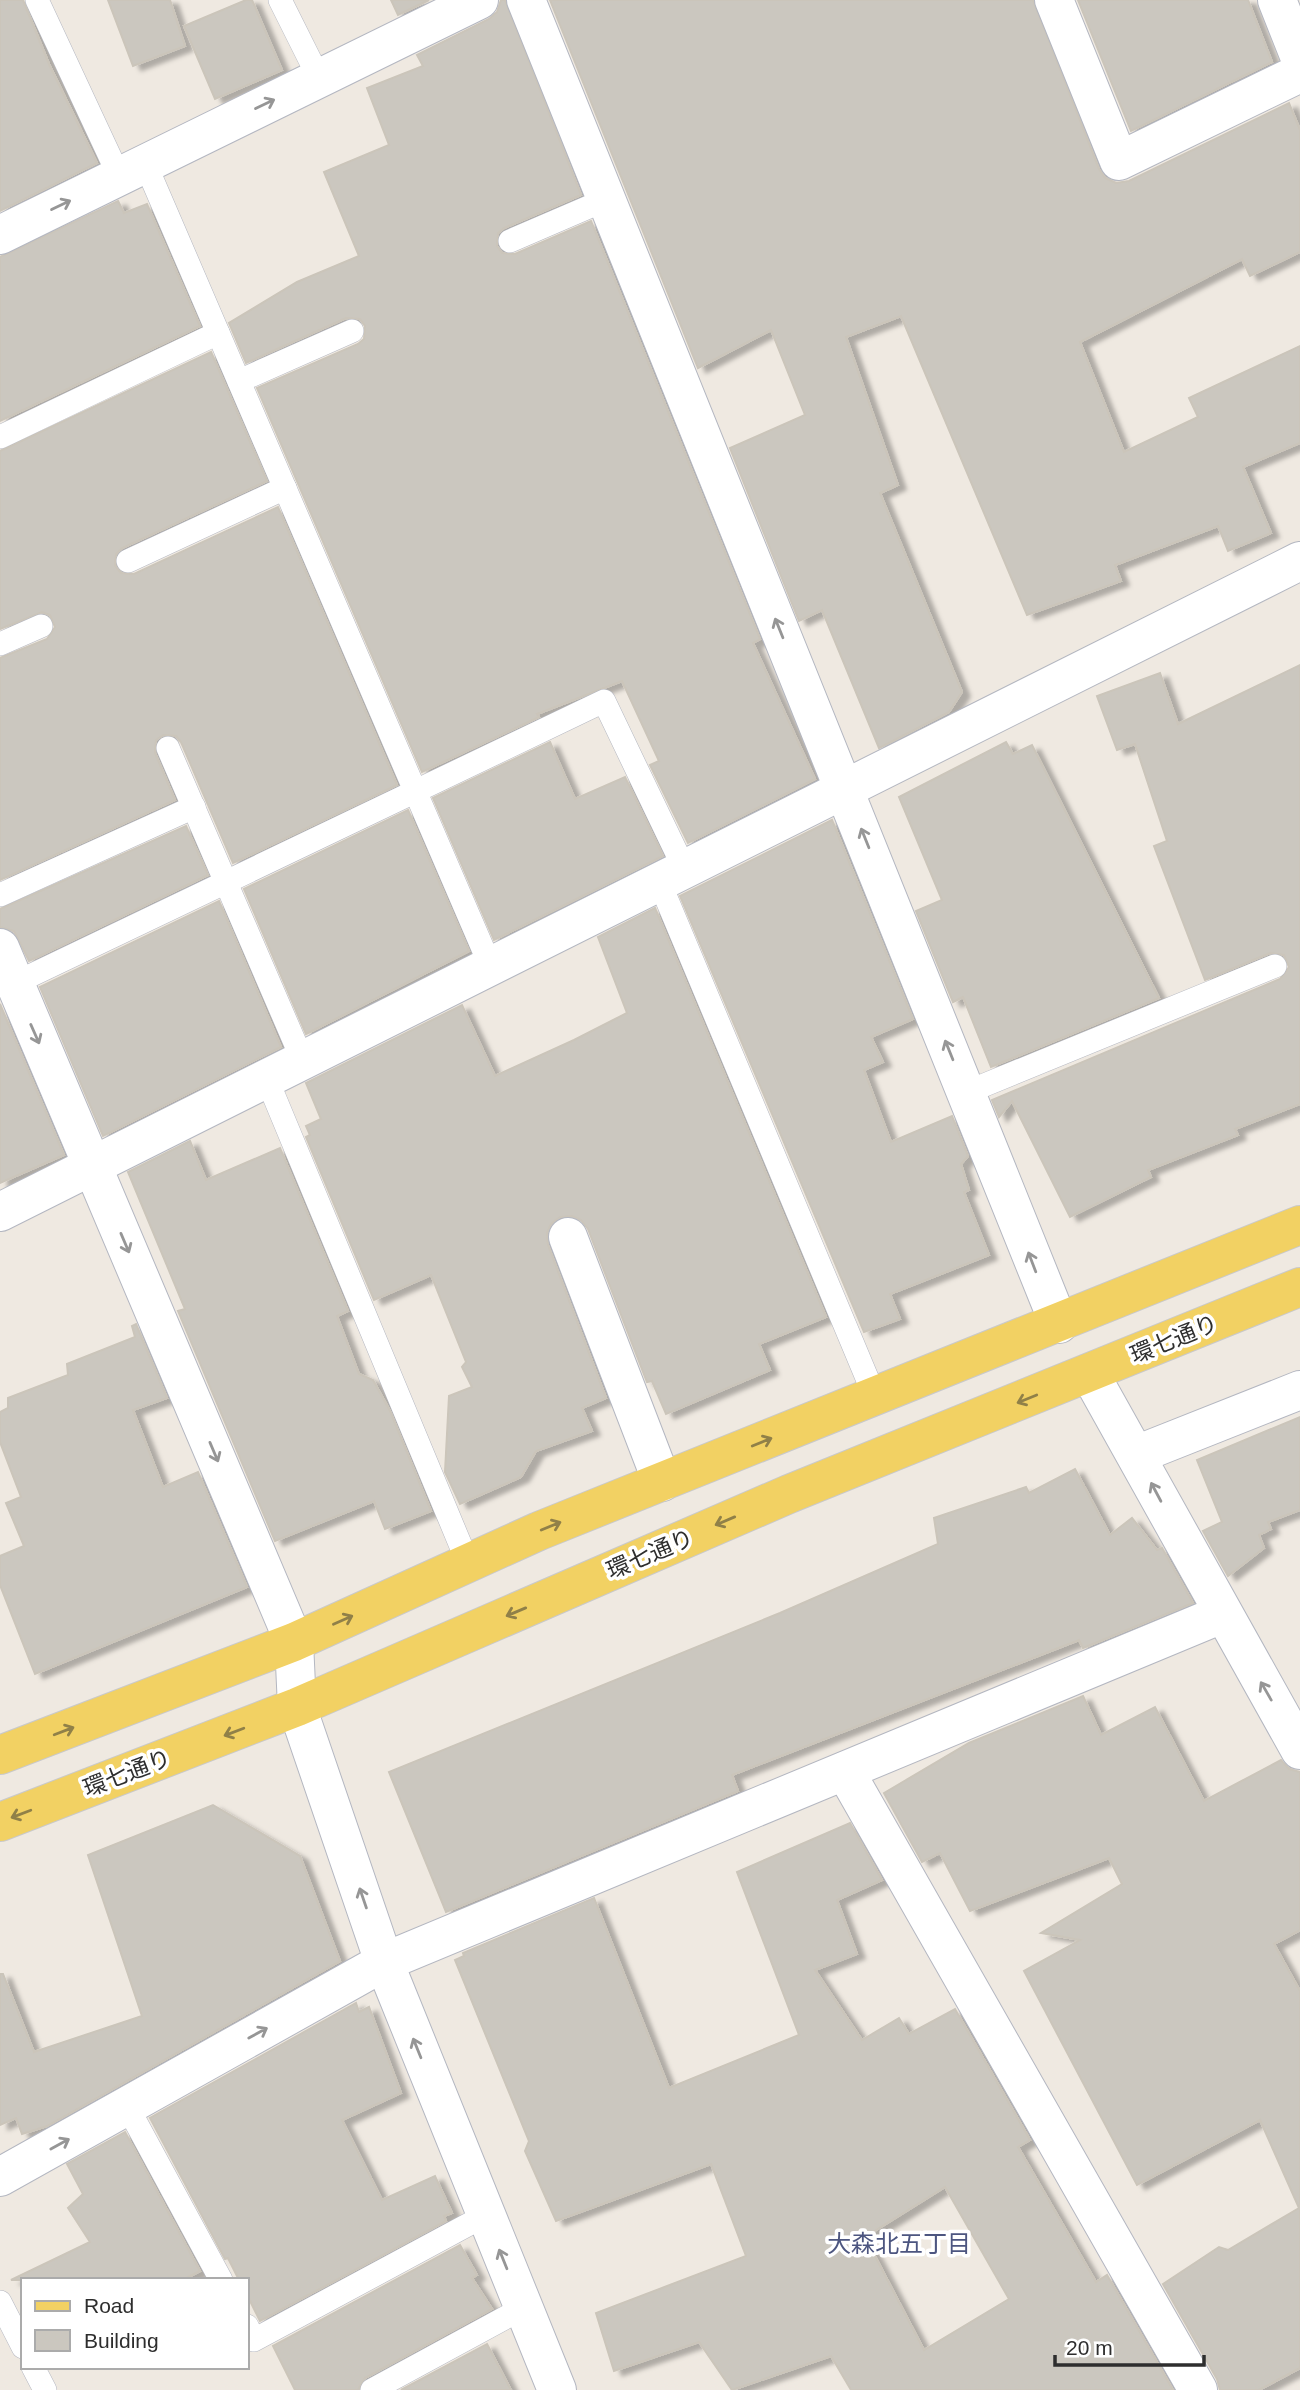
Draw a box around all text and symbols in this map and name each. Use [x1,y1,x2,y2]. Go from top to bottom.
one-way arrow [254,97,275,111]
one-way arrow [50,197,71,211]
one-way arrow [772,617,785,639]
one-way arrow [857,828,870,850]
one-way arrow [29,1023,42,1044]
one-way arrow [941,1040,954,1061]
one-way arrow [119,1232,132,1253]
one-way arrow [1025,1251,1037,1273]
street label: 環七通り [1126,1310,1222,1368]
one-way arrow [1016,1393,1038,1406]
one-way arrow [751,1435,773,1448]
one-way arrow [208,1441,221,1463]
one-way arrow [1149,1482,1162,1503]
one-way arrow [715,1515,736,1528]
one-way arrow [540,1519,561,1532]
street label: 環七通り [603,1524,697,1584]
one-way arrow [506,1606,528,1619]
one-way arrow [332,1613,354,1626]
one-way arrow [1259,1681,1273,1701]
one-way arrow [52,1723,74,1736]
one-way arrow [223,1727,245,1739]
street label: 環七通り [79,1744,175,1802]
one-way arrow [11,1808,33,1821]
one-way arrow [356,1887,368,1909]
one-way arrow [248,2026,268,2040]
one-way arrow [410,2038,423,2060]
one-way arrow [49,2137,69,2151]
district label: 大森北五丁目 [827,2230,971,2257]
one-way arrow [496,2248,509,2270]
legend [21,2278,248,2369]
text: Road [84,2294,134,2317]
scale bar [1055,2324,1204,2368]
text: Building [84,2329,159,2352]
text: 20 m [1066,2336,1113,2359]

